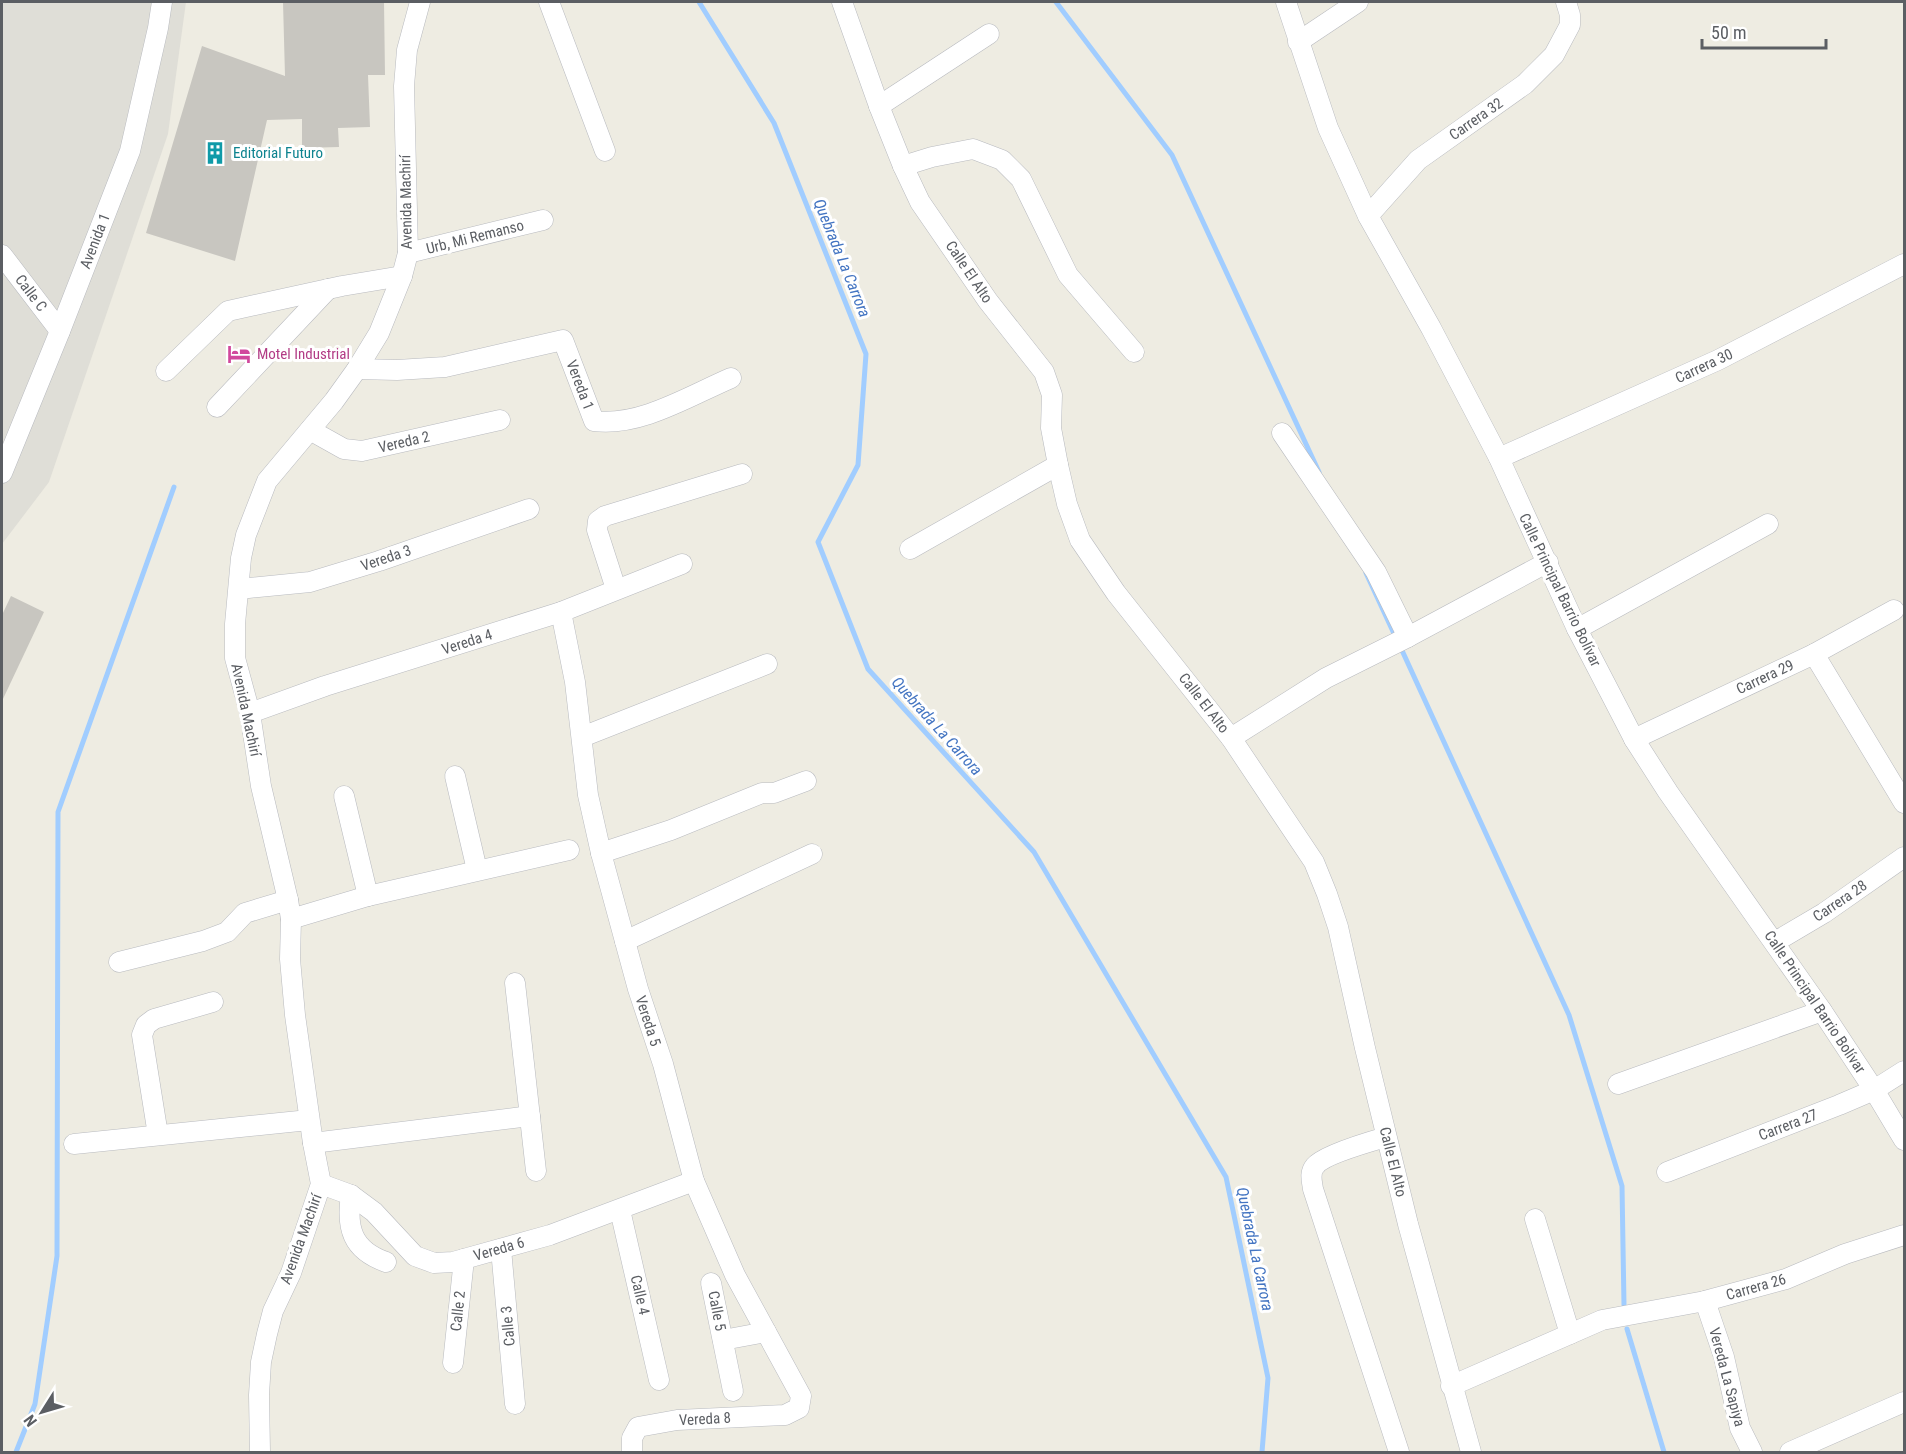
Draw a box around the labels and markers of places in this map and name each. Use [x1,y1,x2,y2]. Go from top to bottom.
building icon: Editorial Futuro [202,140,228,166]
place label: Editorial Futuro [233,144,323,162]
hotel icon: Motel Industrial [226,341,252,367]
place label: Motel Industrial [257,345,350,363]

